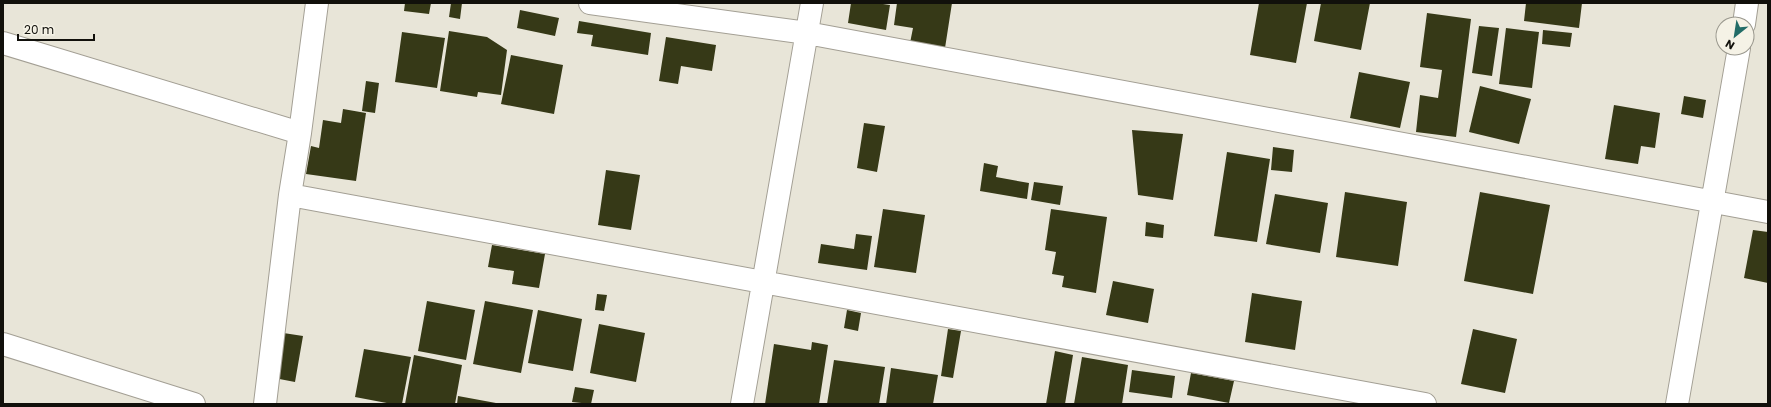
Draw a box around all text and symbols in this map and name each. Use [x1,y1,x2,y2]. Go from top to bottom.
scale bar [18,16,94,42]
north arrow [1715,16,1755,56]
text: 20 m [24,21,54,38]
text: N [1722,36,1738,54]

